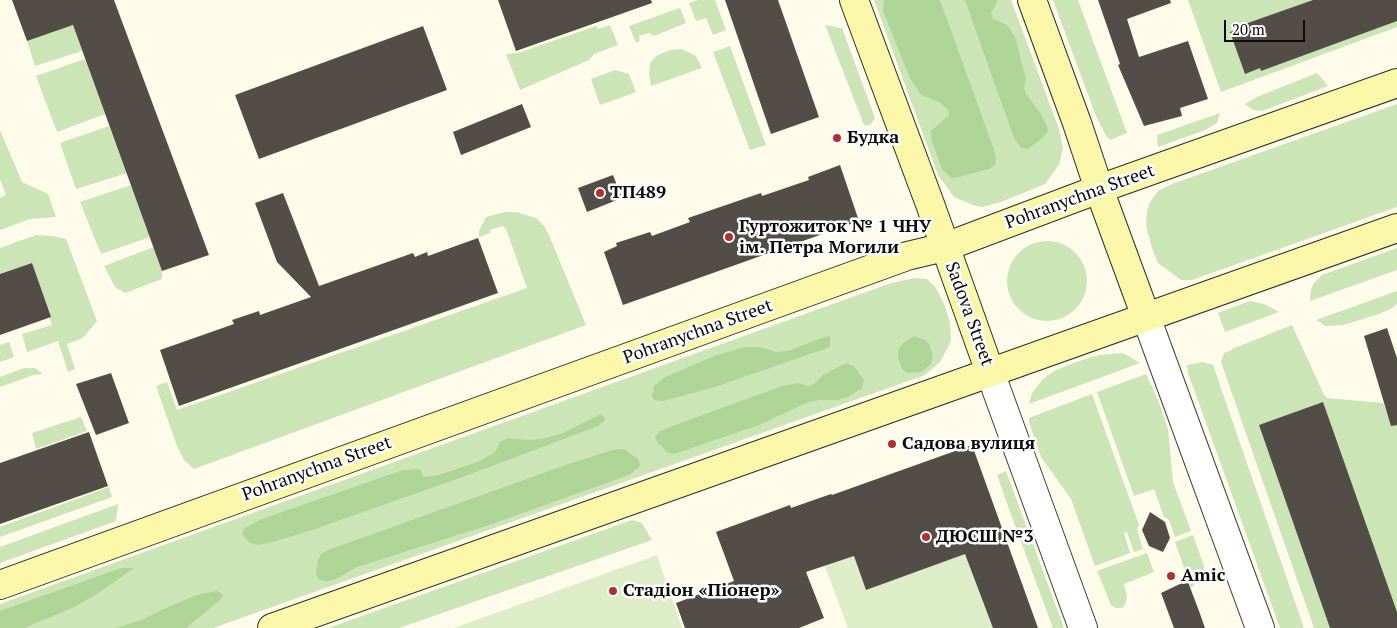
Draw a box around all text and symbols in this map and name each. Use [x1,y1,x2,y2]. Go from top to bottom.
scale bar [1227,10,1308,42]
text: 20 m [1232,19,1265,39]
place label: Будка [847,127,899,149]
marker: Будка [831,132,843,144]
street label: Pohranychna Street [1002,160,1158,234]
place label: ТП489 [610,182,666,204]
marker: ТП489 [594,187,606,199]
place label: Гуртожиток № 1 ЧНУ ім. Петра Могили [739,216,931,258]
marker: Гуртожиток № 1 ЧНУ ім. Петра Могили [723,231,735,243]
street label: Sadova Street [940,259,998,369]
street label: Pohranychna Street [620,295,776,369]
street label: Pohranychna Street [239,432,395,506]
place label: Садова вулиця [902,433,1035,455]
marker: Садова вулиця [886,438,898,450]
place label: ДЮСШ №3 [936,526,1034,548]
marker: ДЮСШ №3 [920,531,932,543]
place label: Amic [1181,565,1225,587]
marker: Amic [1165,570,1177,582]
place label: Стадіон «Піонер» [623,580,779,602]
marker: Стадіон «Піонер» [607,585,619,597]

